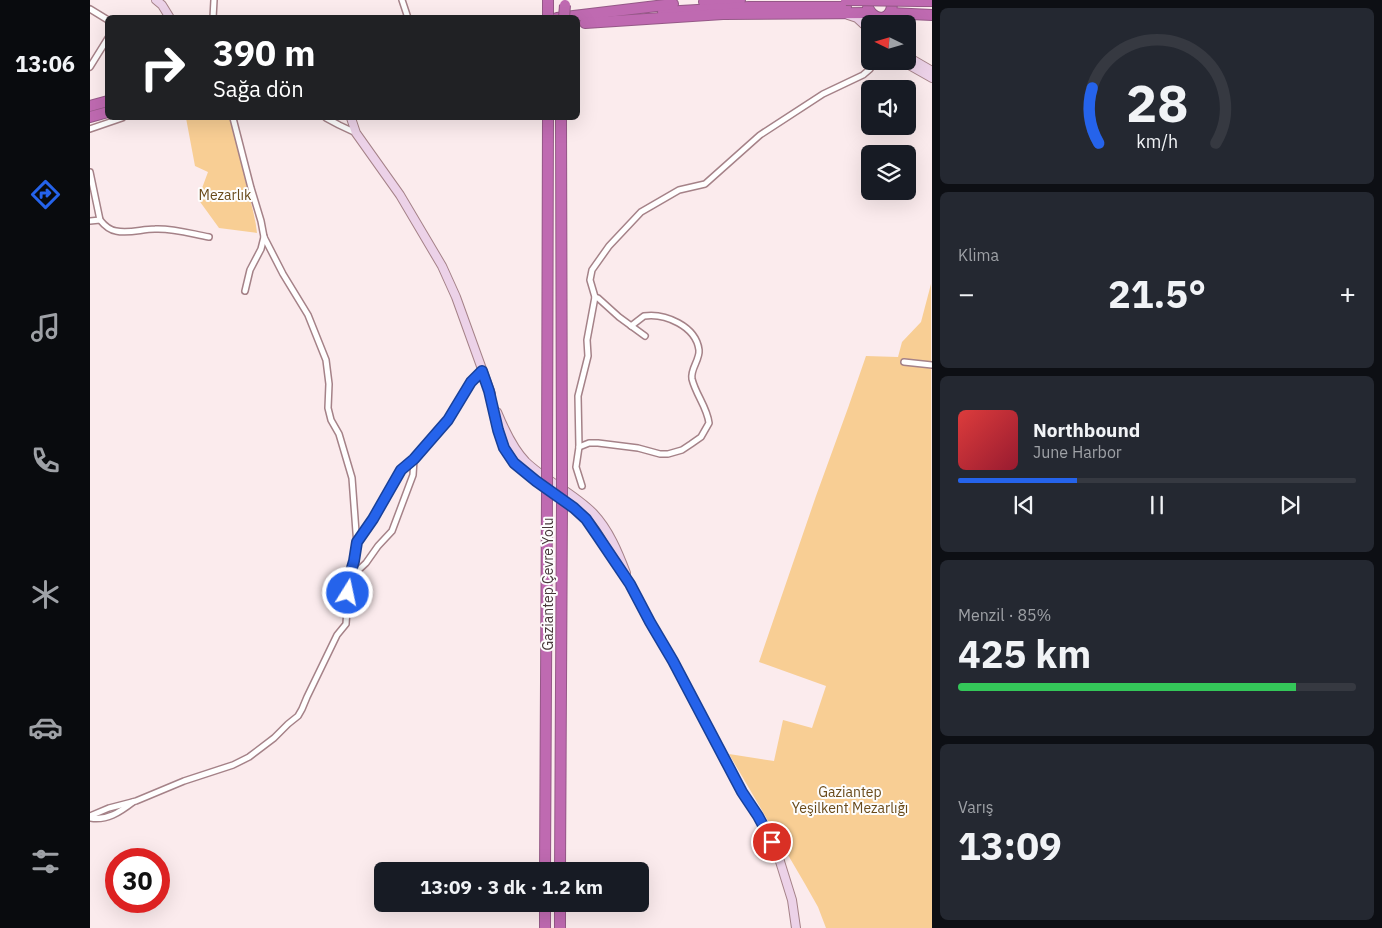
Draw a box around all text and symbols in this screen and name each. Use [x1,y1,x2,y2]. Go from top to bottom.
north arrow [861,15,916,70]
map controls [861,15,916,200]
text: 390 m [213,30,316,76]
icon: right [130,35,195,100]
text: 13:06 [15,49,75,78]
text: 28 [1126,69,1188,136]
text: Sağa dön [213,74,304,103]
button: sound [861,80,916,135]
text: km/h [1136,130,1178,153]
button: layers [861,145,916,200]
icon: directions [28,177,63,212]
park label: Mezarlık [199,186,252,204]
text: Klima [958,245,999,265]
text: 21.5° [1108,269,1206,318]
text: − [958,275,975,312]
text: + [1339,275,1356,312]
icon: music [28,310,63,345]
text: Northbound [1033,418,1140,442]
text: June Harbor [1033,442,1122,462]
icon: phone [28,443,63,478]
icon: previous [1010,491,1038,519]
icon: pause [1143,491,1171,519]
icon: next [1276,491,1304,519]
street label: Gaziantep Çevre Yolu [539,517,557,651]
position arrow [321,566,373,618]
icon: climate [28,577,63,612]
text: Menzil · 85% [958,605,1051,625]
text: 425 km [958,629,1091,678]
icon: car [28,710,63,745]
park label: Gaziantep Yeşilkent Mezarlığı [792,783,908,817]
text: Varış [958,797,993,817]
pin [751,821,793,863]
text: 13:09 [958,821,1062,870]
icon: arrive [758,828,786,856]
icon: filters [28,844,63,879]
speed limit sign: 30 [105,848,170,913]
text: 13:09 · 3 dk · 1.2 km [420,875,603,899]

